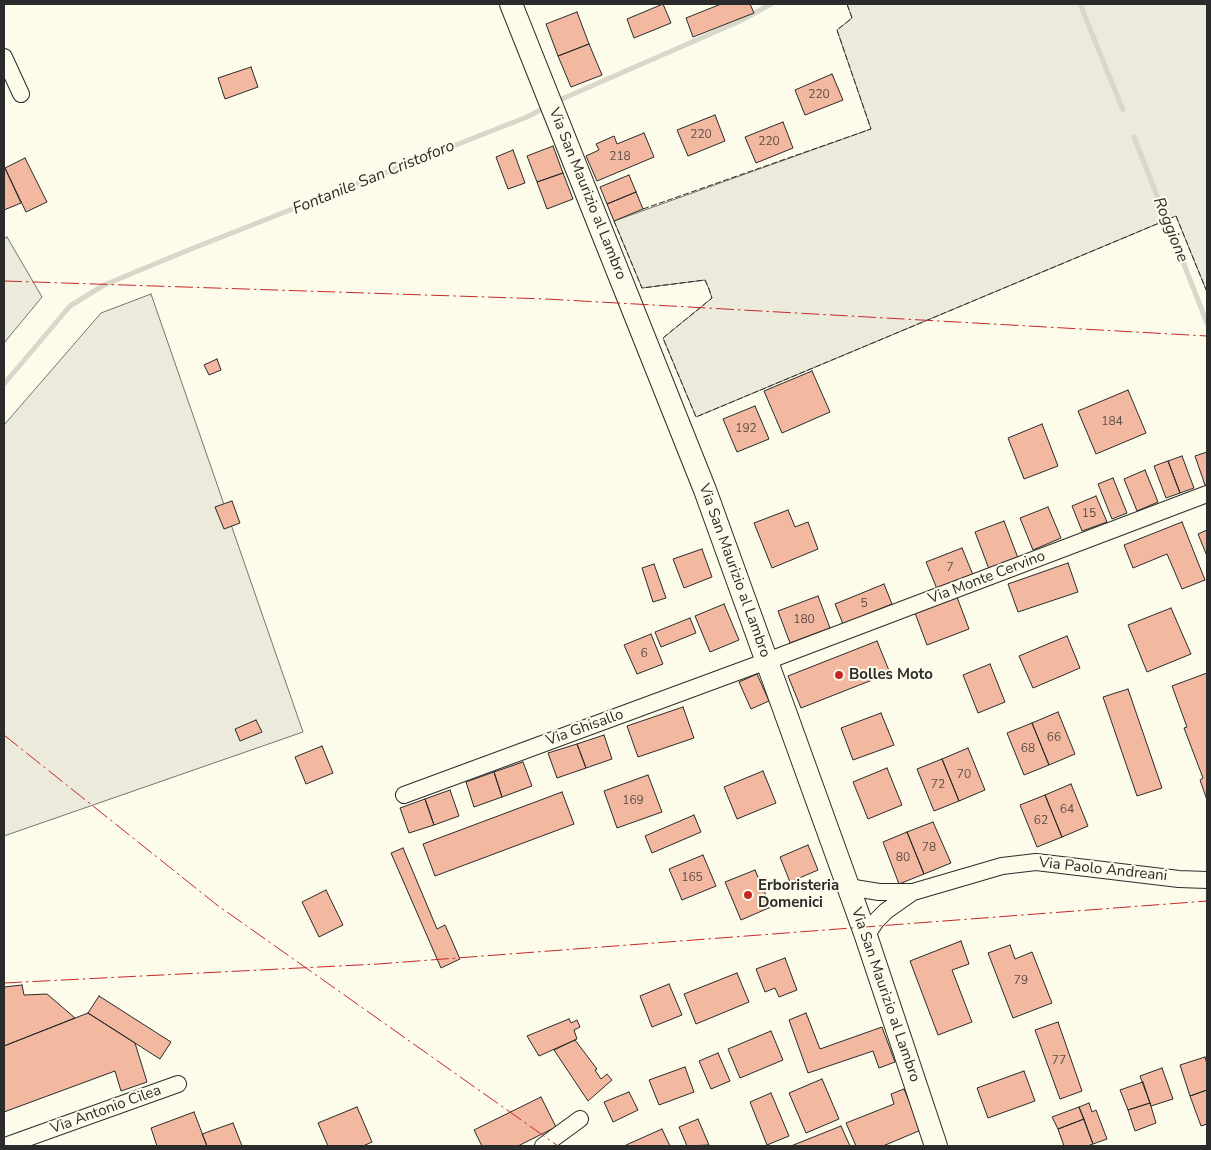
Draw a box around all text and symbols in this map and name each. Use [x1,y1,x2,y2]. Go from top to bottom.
house number: 220 [808,88,830,102]
street label: Via San Maurizio al Lambro [544,106,630,282]
house number: 220 [690,128,712,142]
house number: 220 [758,135,780,149]
water label: Fontanile San Cristoforo [290,137,458,219]
house number: 218 [609,150,631,164]
water label: Roggione [1148,195,1192,265]
house number: 184 [1101,415,1123,429]
house number: 192 [735,422,757,436]
street label: Via San Maurizio al Lambro [694,482,774,660]
house number: 15 [1082,507,1096,521]
street label: Via Monte Cervino [926,547,1048,609]
house number: 7 [946,561,954,575]
house number: 5 [860,597,868,611]
house number: 180 [793,613,815,627]
house number: 6 [640,647,648,661]
place label: Bolles Moto [849,666,933,684]
marker: Bolles Moto [833,669,845,681]
street label: Via Ghisallo [544,706,626,750]
house number: 66 [1047,731,1061,745]
house number: 68 [1021,742,1035,756]
house number: 70 [957,768,971,782]
house number: 72 [931,778,945,792]
house number: 169 [622,794,644,808]
house number: 64 [1060,803,1074,817]
house number: 62 [1034,814,1048,828]
house number: 78 [922,841,936,855]
house number: 80 [896,851,910,865]
street label: Via Paolo Andreani [1038,854,1168,886]
house number: 165 [681,871,703,885]
place label: Erboristeria Domenici [758,877,839,912]
marker: Erboristeria Domenici [742,889,754,901]
street label: Via San Maurizio al Lambro [847,905,923,1085]
house number: 79 [1014,974,1028,988]
house number: 77 [1052,1054,1066,1068]
street label: Via Antonio Cilea [48,1082,164,1138]

